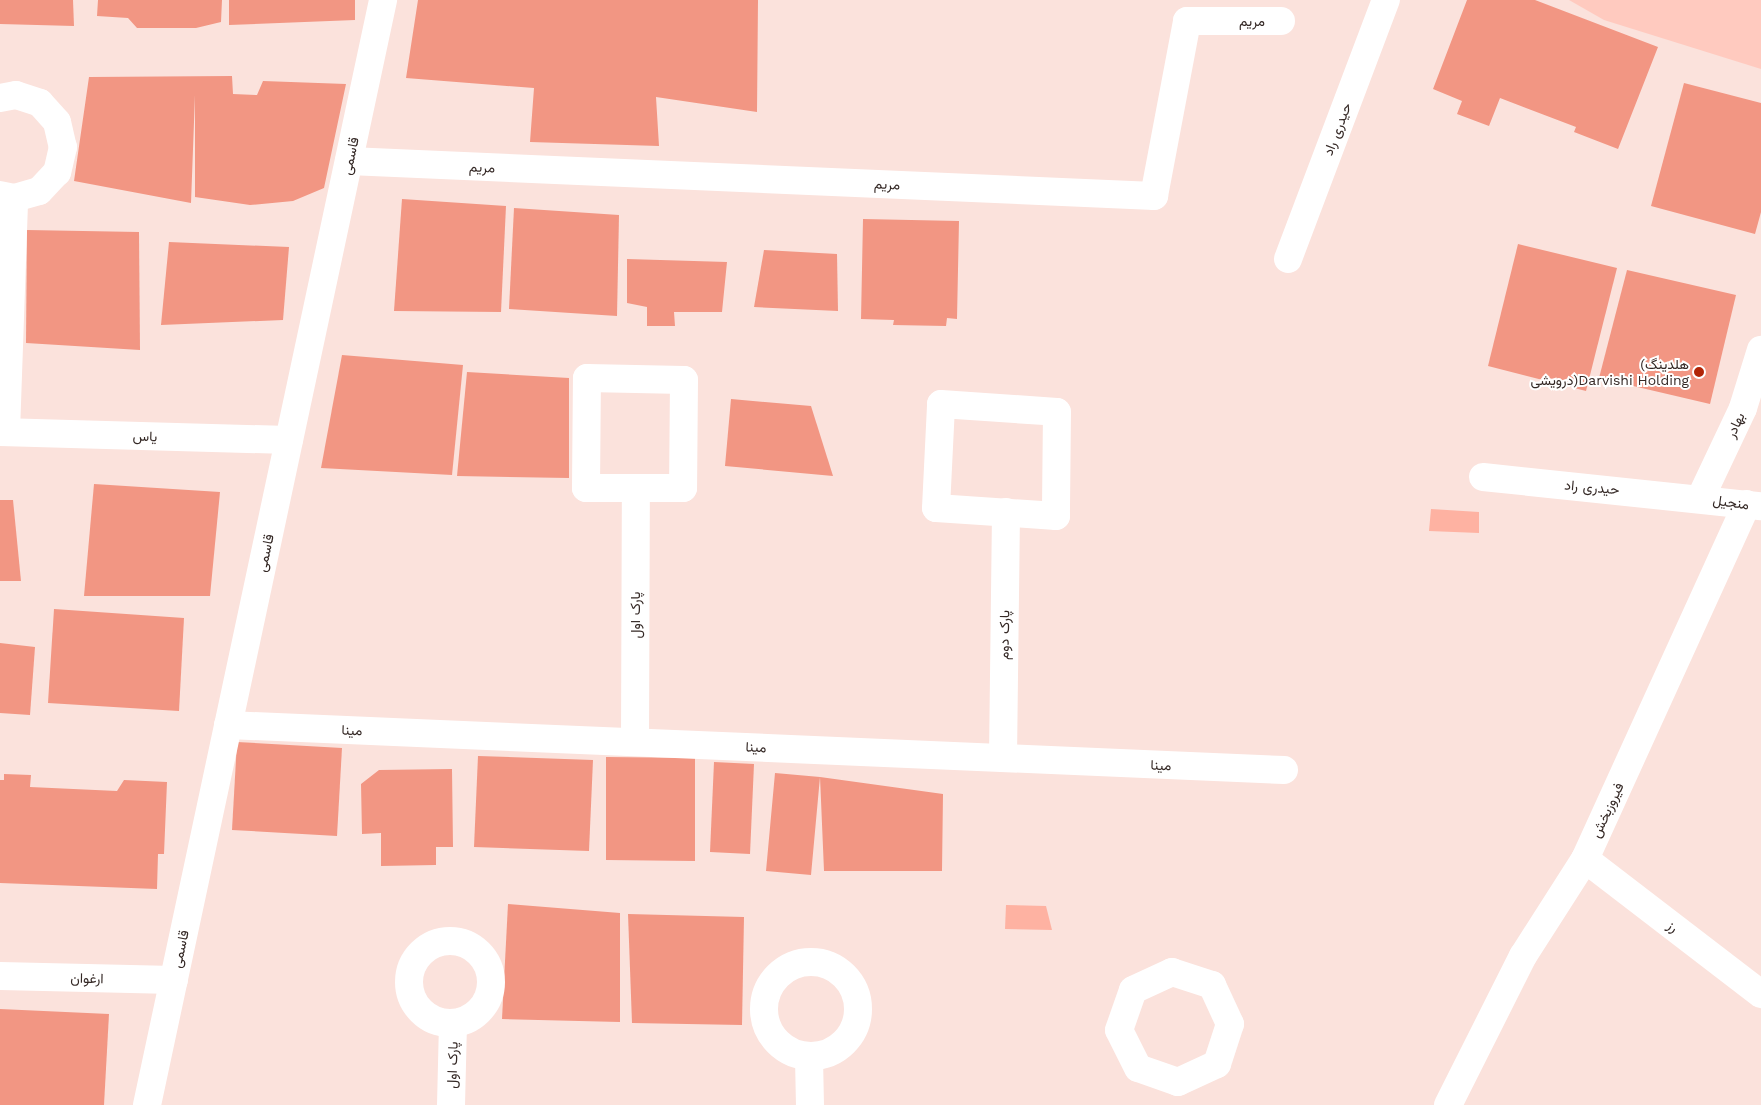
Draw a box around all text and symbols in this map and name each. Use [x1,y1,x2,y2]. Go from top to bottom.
street label: مریم [1239,13,1265,29]
street label: حیدری راد [1319,100,1355,158]
street label: قاسمی [338,135,362,177]
street label: مریم [469,158,495,176]
street label: مریم [874,175,900,193]
place label: (هلدینگ درویشی)Darvishi Holding [1531,356,1689,388]
marker: (هلدینگ درویشی)Darvishi Holding [1693,366,1705,378]
street label: بهادر [1722,410,1748,440]
street label: یاس [132,427,158,445]
street label: حیدری راد [1564,476,1620,498]
street label: منجیل [1712,491,1750,513]
street label: قاسمی [253,532,277,574]
street label: پارک اول [627,592,643,638]
street label: پارک دوم [995,610,1013,660]
street label: مینا [341,721,363,739]
street label: مینا [745,738,767,756]
street label: مینا [1150,756,1172,774]
street label: فیروزبخش [1587,780,1627,840]
street label: رز [1664,916,1682,936]
street label: قاسمی [168,928,192,970]
street label: ارغوان [70,969,104,987]
street label: پارک اول [443,1041,461,1089]

